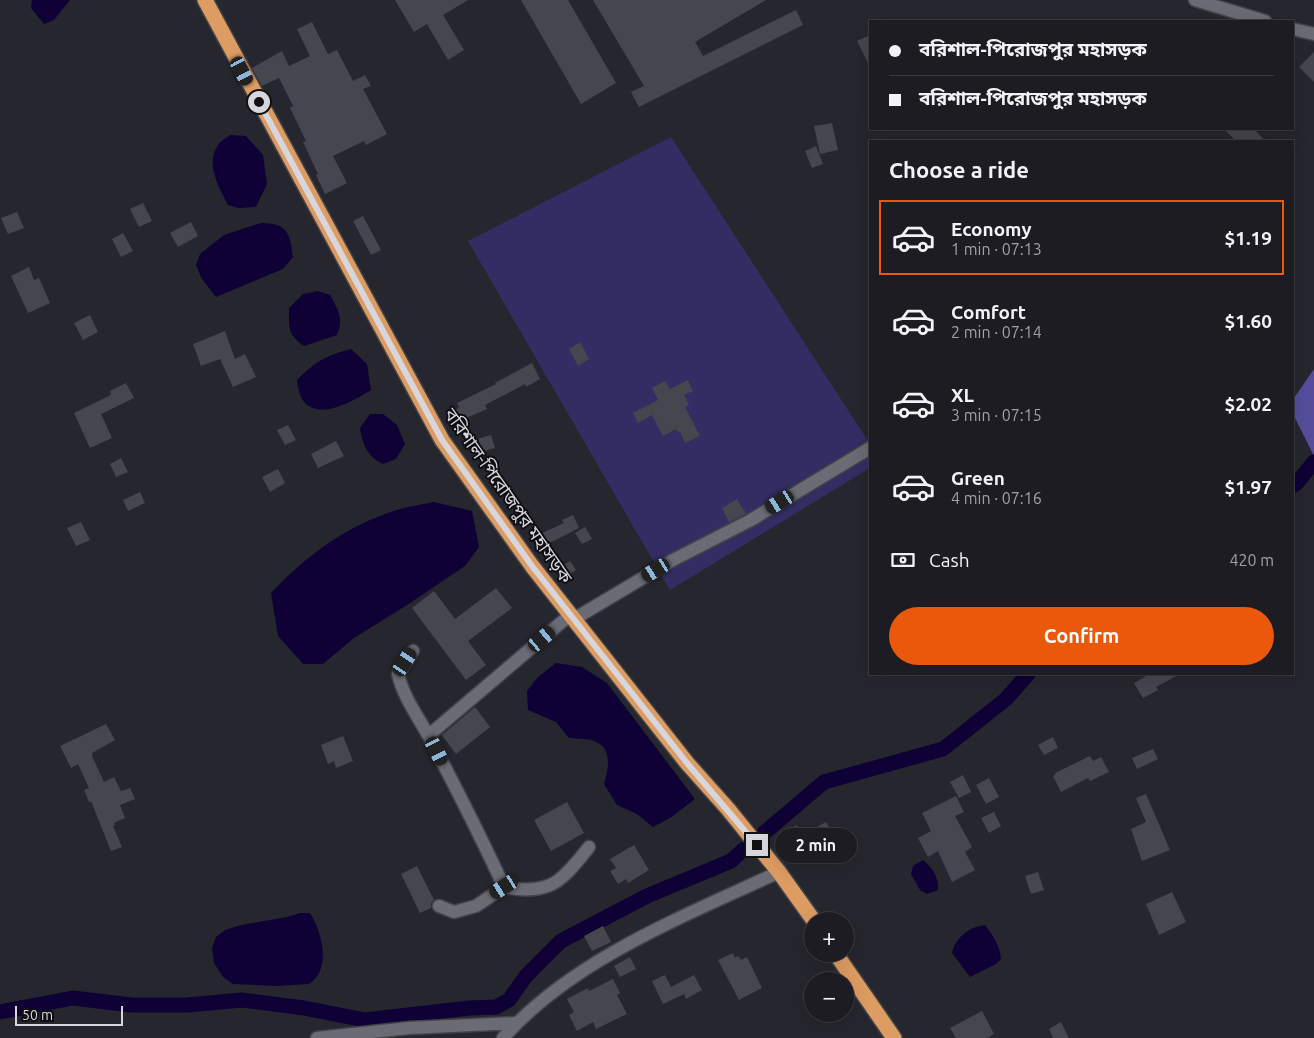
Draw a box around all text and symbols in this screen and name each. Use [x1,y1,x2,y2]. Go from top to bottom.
text: বরিশাল-পিরোজপুর মহাসড়ক [919,38,1147,60]
car [228,54,255,88]
text: বরিশাল-পিরোজপুর মহাসড়ক [919,87,1147,109]
route start [248,91,270,113]
text: Choose a ride [889,157,1029,182]
icon: car [891,215,936,260]
text: Economy [951,218,1032,240]
text: $1.19 [1224,227,1272,249]
text: 1 min · 07:13 [951,240,1042,258]
icon: car [891,298,936,343]
text: Comfort [951,301,1026,323]
text: $1.60 [1224,310,1272,332]
text: 2 min · 07:14 [951,323,1042,341]
icon: car [891,381,936,426]
text: XL [951,384,974,406]
text: $2.02 [1224,393,1272,415]
street label: বরিশাল-পিরোজপুর মহাসড়ক [439,403,577,588]
text: 3 min · 07:15 [951,406,1042,424]
icon: car [891,464,936,509]
text: Green [951,467,1005,489]
text: $1.97 [1224,476,1272,498]
car [763,488,796,516]
text: 4 min · 07:16 [951,489,1042,507]
icon: cash [889,546,917,574]
text: Cash [929,549,970,571]
text: 420 m [1229,551,1274,569]
car [639,556,672,584]
button: Confirm [889,607,1274,665]
car [525,624,558,654]
car [390,645,419,679]
car [423,734,450,768]
callout: 2 min [774,828,857,862]
route end [746,834,768,856]
text: 2 min [796,836,836,854]
car [487,873,520,901]
map controls [804,912,854,1022]
button: + [804,912,854,962]
button: − [804,972,854,1022]
scale bar [15,1003,122,1026]
text: 50 m [22,1007,53,1023]

